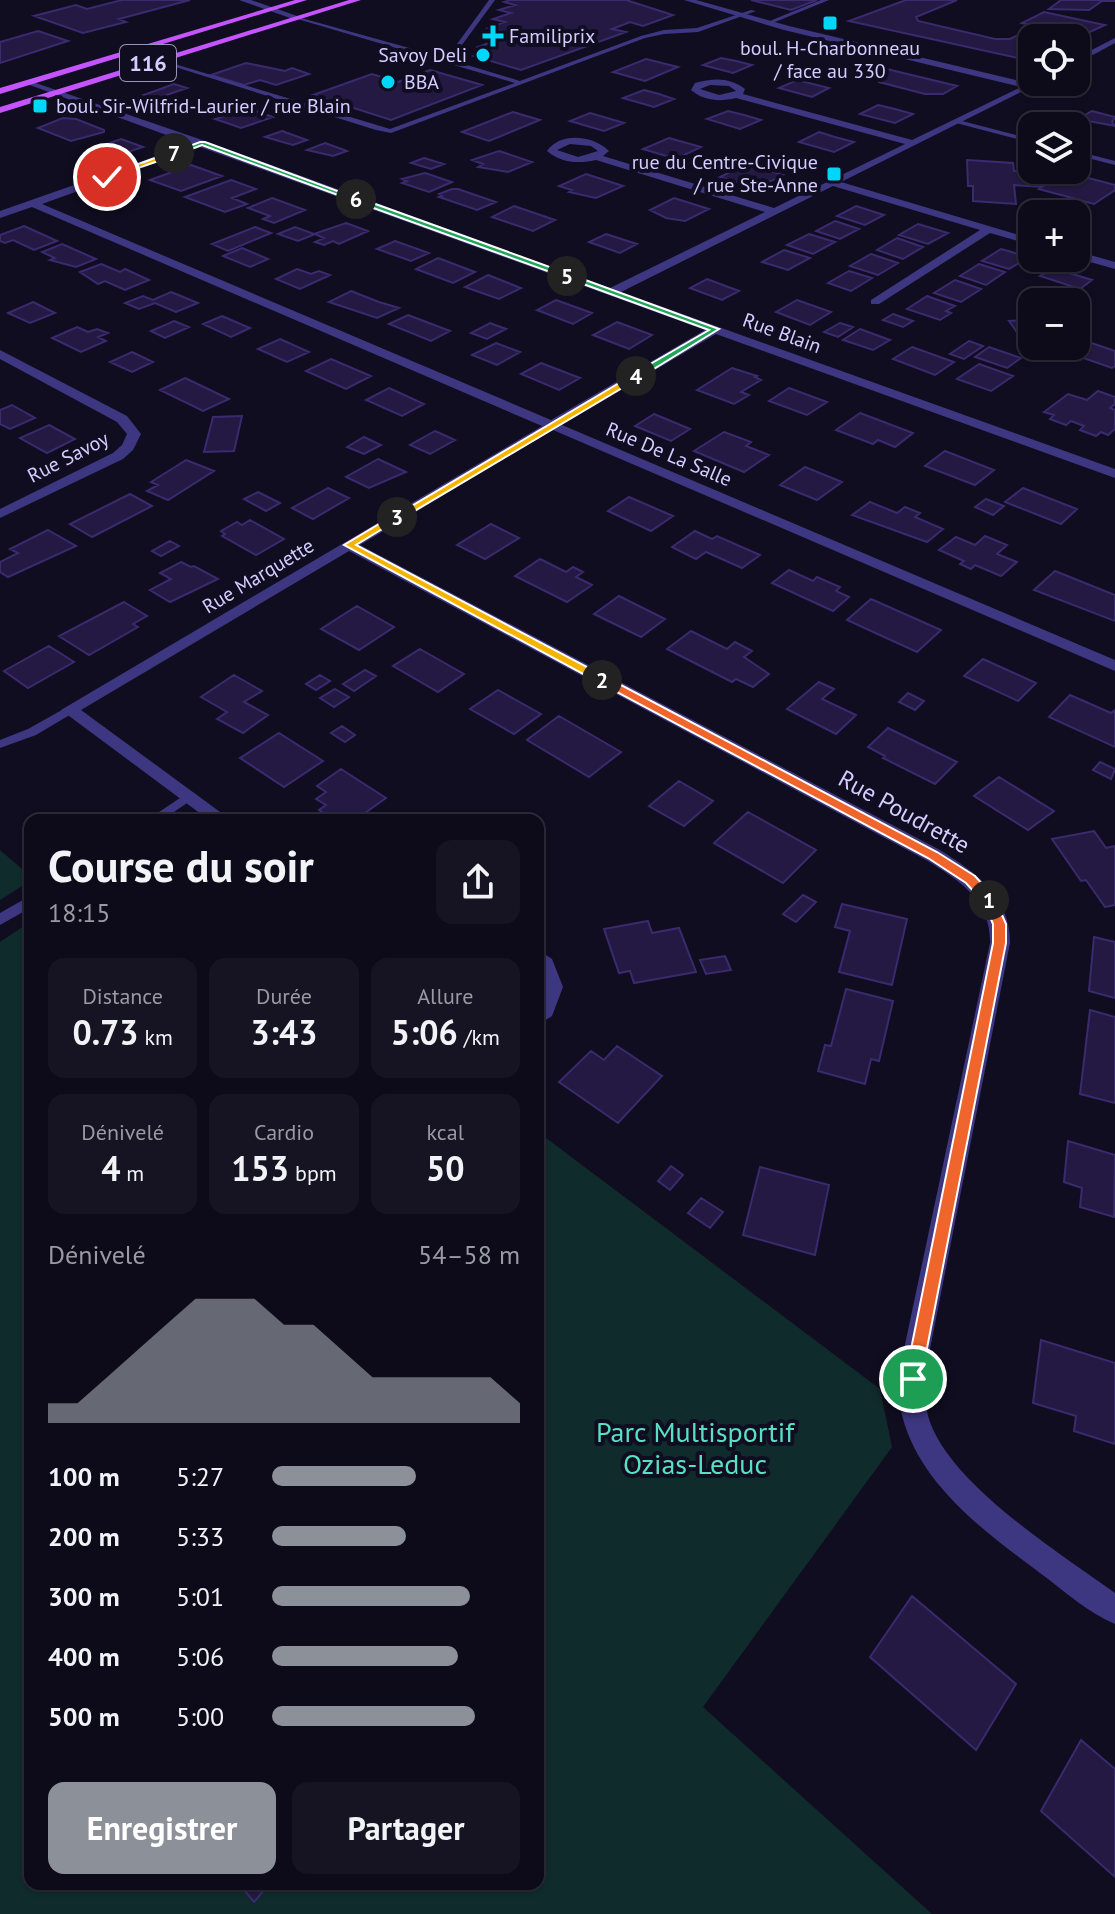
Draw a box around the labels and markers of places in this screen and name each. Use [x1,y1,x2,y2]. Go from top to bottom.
marker: boul. H-Charbonneau / face au 330 [821,14,839,32]
place label: Familiprix [509,23,595,49]
marker: Familiprix [484,27,502,45]
place label: boul. H-Charbonneau / face au 330 [740,35,920,84]
place label: Savoy Deli [378,42,467,68]
marker: Savoy Deli [474,46,492,64]
place label: BBA [404,69,439,95]
marker: BBA [379,73,397,91]
place label: boul. Sir-Wilfrid-Laurier / rue Blain [56,93,351,119]
marker: boul. Sir-Wilfrid-Laurier / rue Blain [31,97,49,115]
pin: 7 [154,133,194,173]
pin [73,143,141,211]
place label: rue du Centre-Civique / rue Ste-Anne [632,149,818,198]
marker: rue du Centre-Civique / rue Ste-Anne [825,165,843,183]
pin: 6 [336,179,376,219]
pin: 5 [547,256,587,296]
pin: 4 [616,356,656,396]
pin: 3 [377,497,417,537]
pin: 2 [582,660,622,700]
pin: 1 [969,880,1009,920]
pin [879,1345,947,1413]

